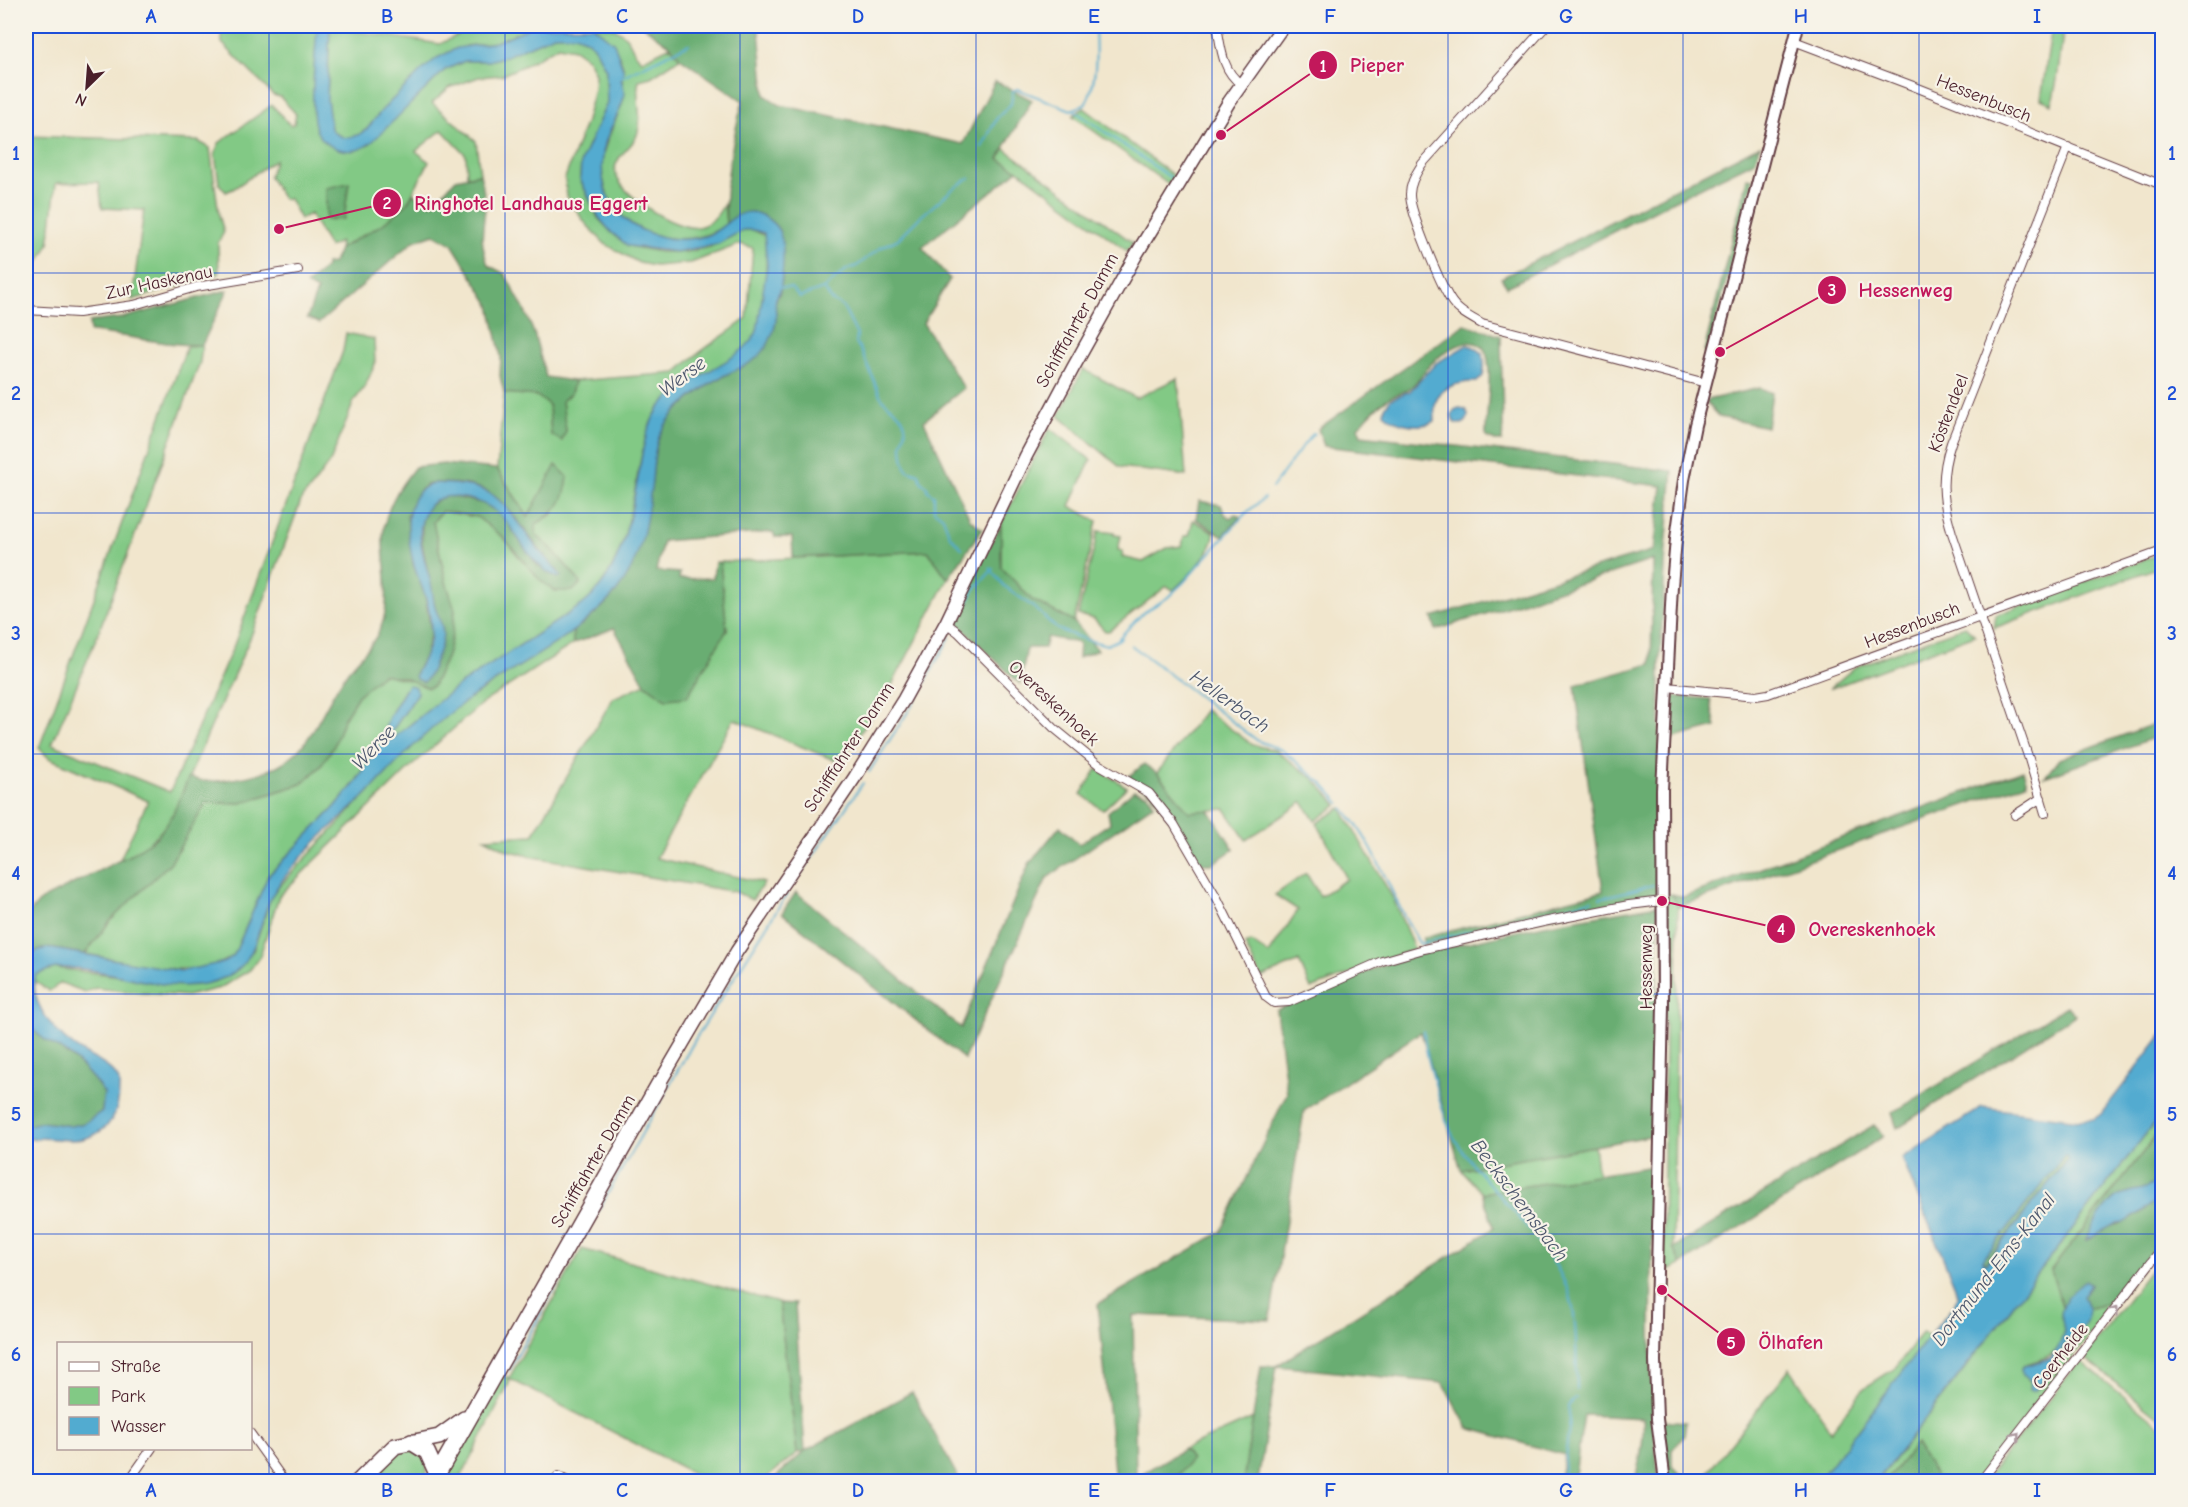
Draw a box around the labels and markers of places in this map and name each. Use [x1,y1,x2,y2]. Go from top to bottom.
callout: Pieper [1308,46,1416,84]
callout: Ringhotel Landhaus Eggert [372,184,659,222]
callout: Hessenweg [1817,271,1966,309]
callout: Overeskenhoek [1766,910,1947,948]
callout: Ölhafen [1716,1323,1835,1361]

